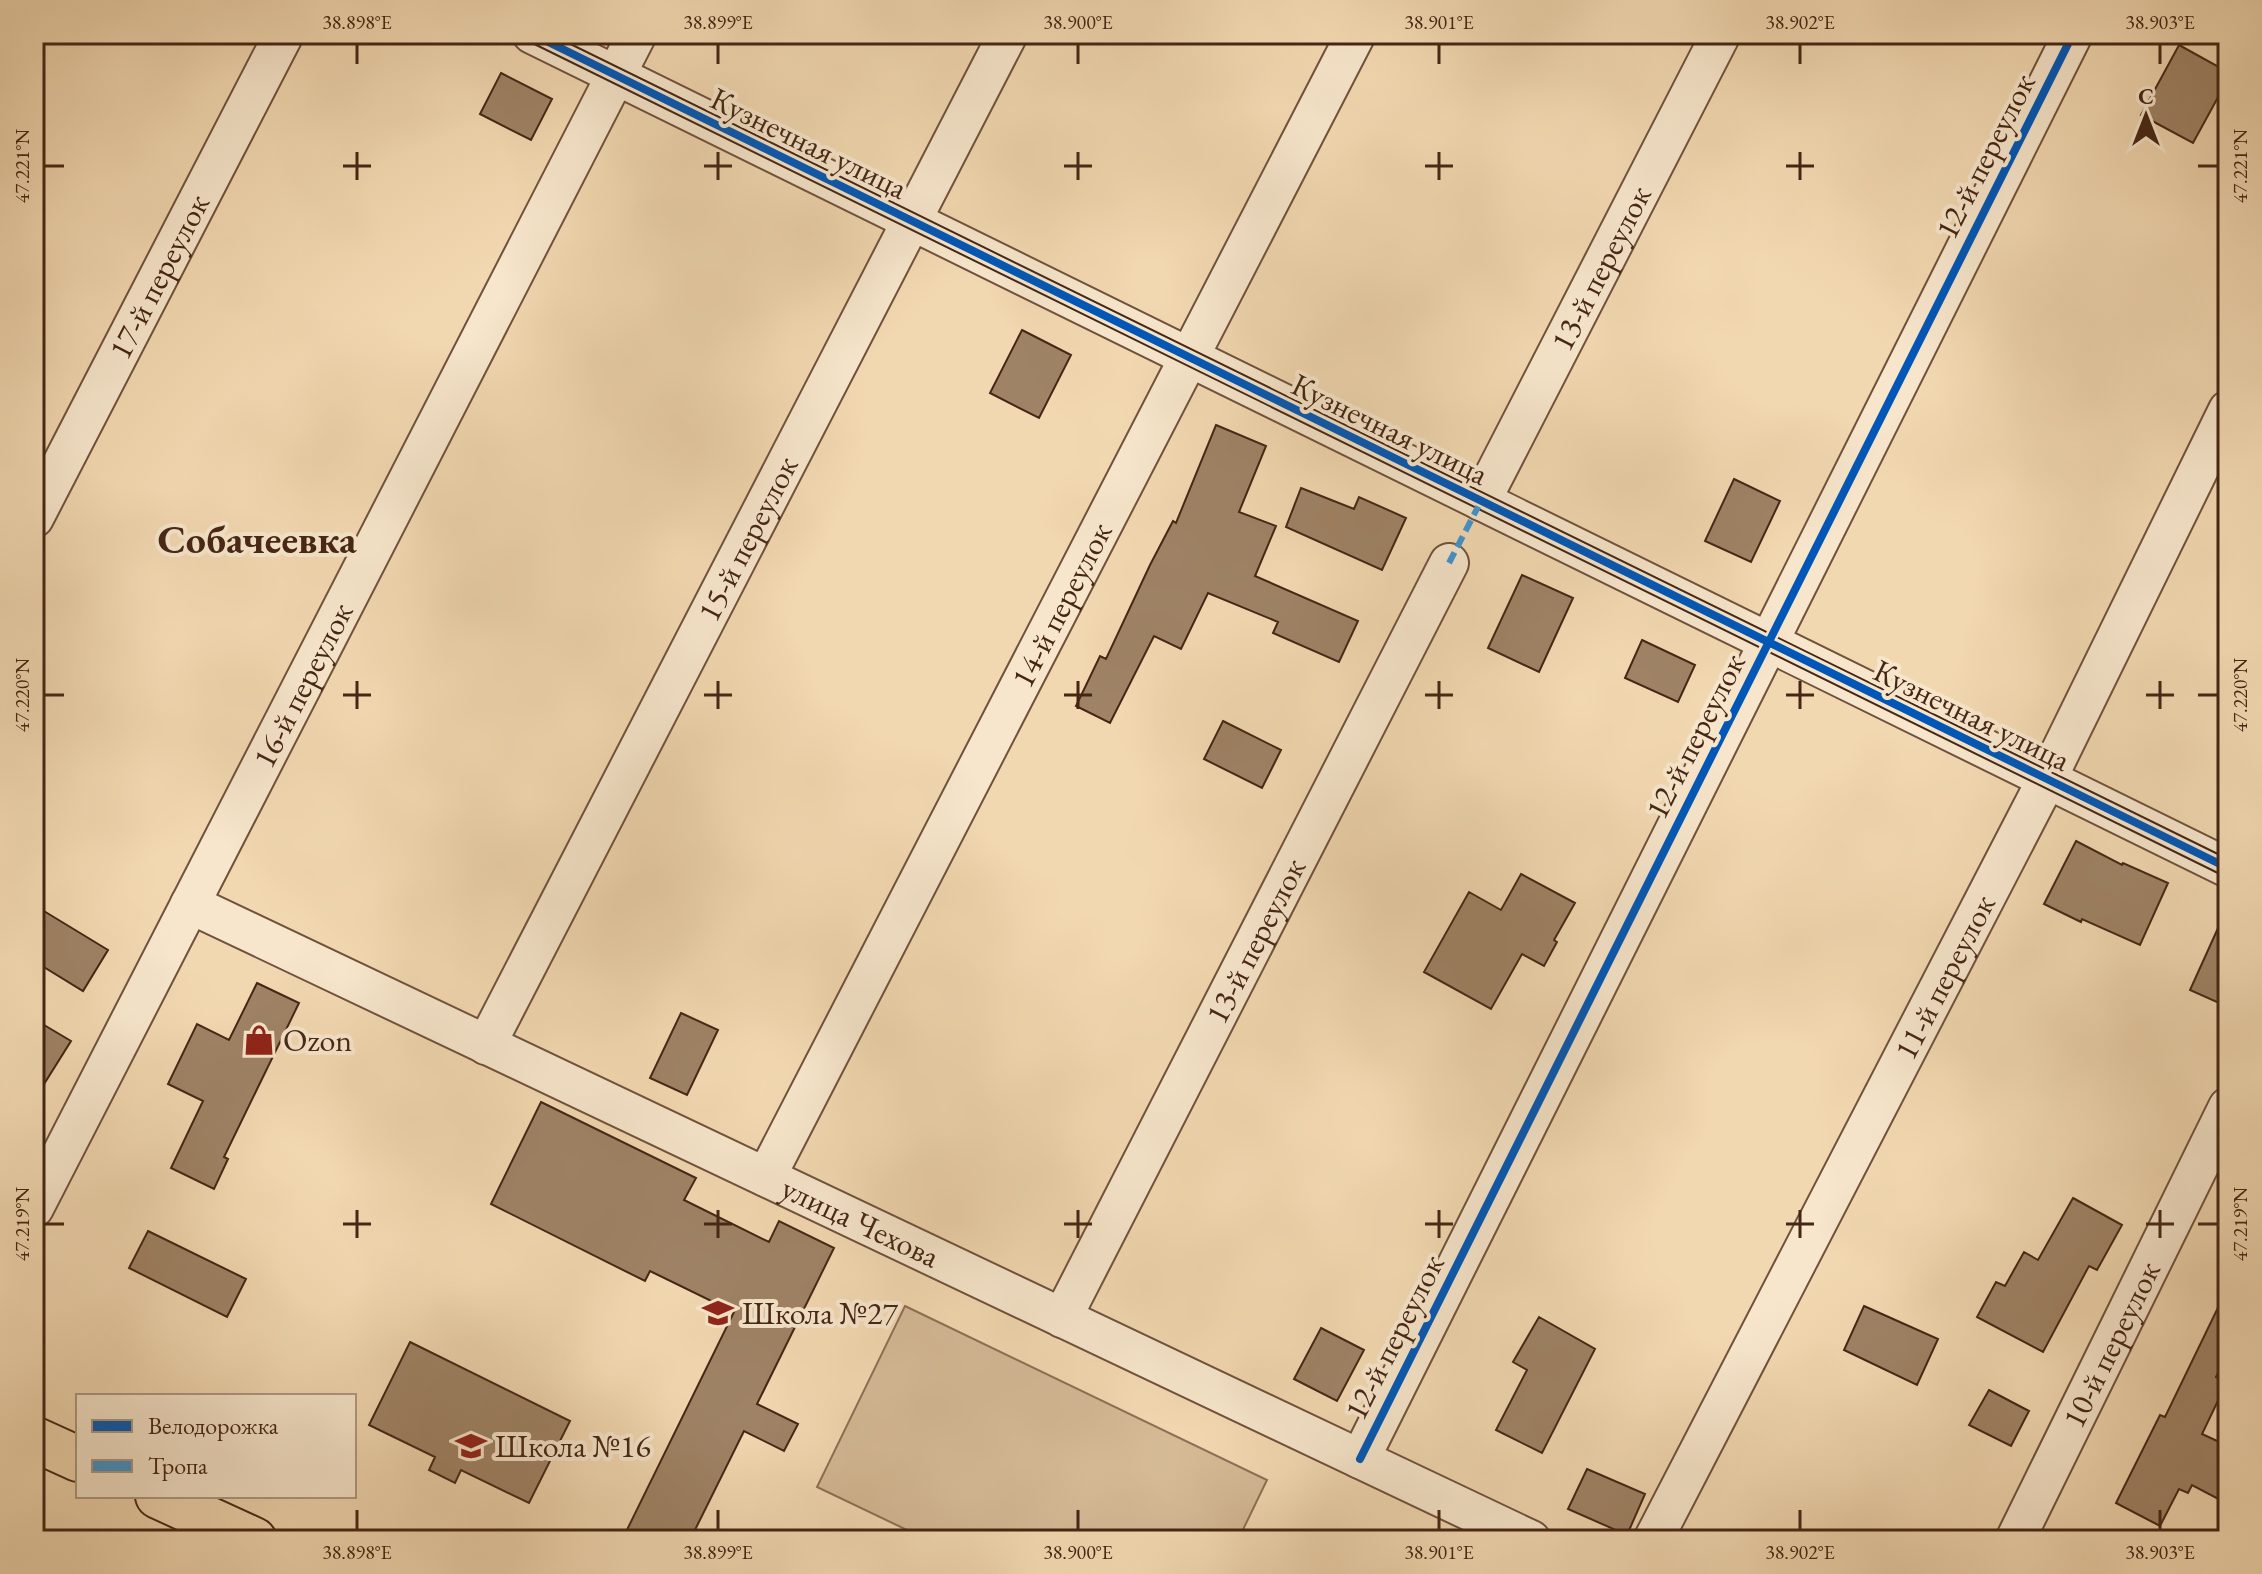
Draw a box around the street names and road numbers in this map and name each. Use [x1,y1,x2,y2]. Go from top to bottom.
street label: 12-й переулок [1925,66,2045,246]
street label: Кузнечная улица [704,77,915,209]
street label: 13-й переулок [1541,178,1661,358]
street label: 17-й переулок [99,187,219,366]
street label: Кузнечная улица [1285,363,1496,495]
street label: 15-й переулок [687,449,808,628]
street label: 14-й переулок [1001,515,1121,694]
street label: 16-й переулок [243,595,363,775]
street label: 12-й переулок [1635,646,1755,826]
street label: Кузнечная улица [1867,649,2078,781]
street label: 13-й переулок [1196,851,1315,1030]
street label: 11-й переулок [1884,887,2005,1067]
street label: улица Чехова [775,1167,946,1277]
street label: 12-й переулок [1334,1247,1454,1427]
street label: 10-й переулок [2053,1254,2170,1435]

